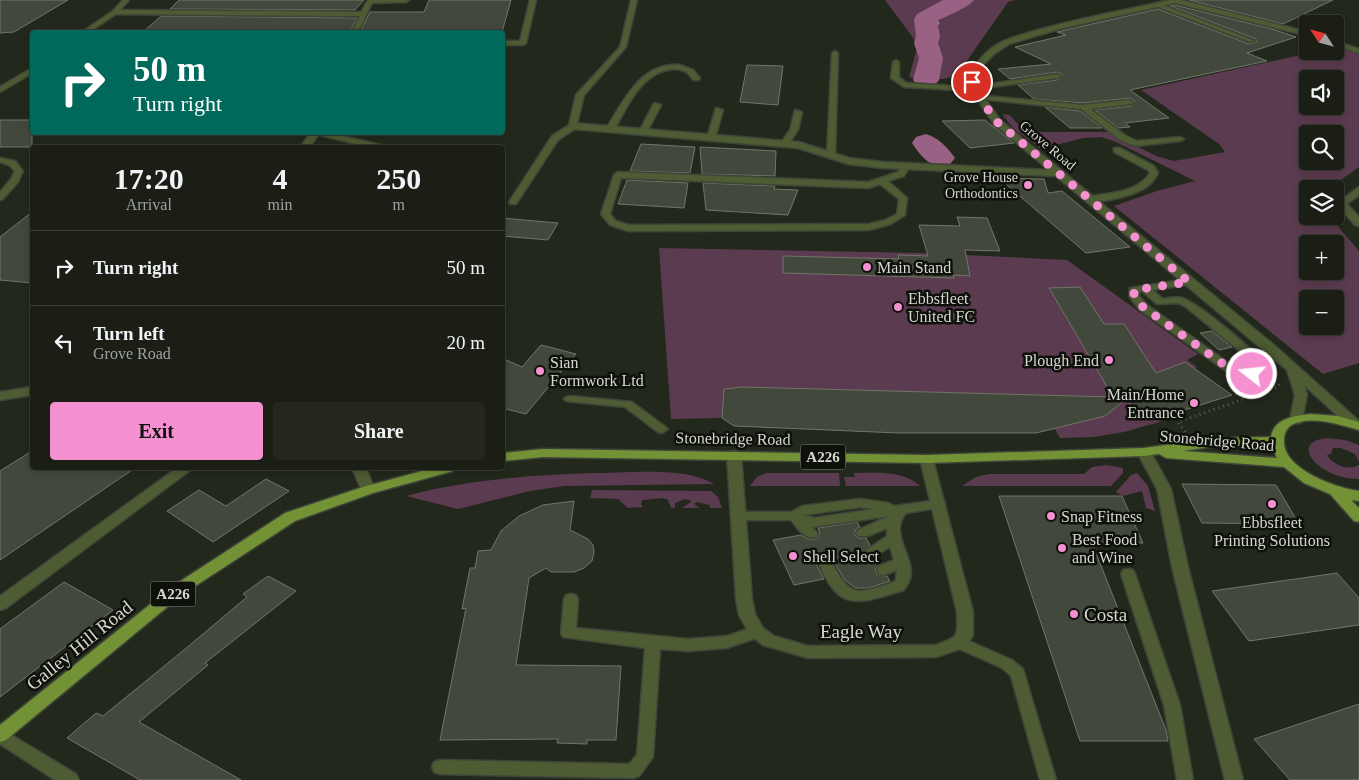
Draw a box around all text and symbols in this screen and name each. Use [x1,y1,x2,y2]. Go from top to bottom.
north arrow [1299,15,1344,60]
map controls [1299,15,1344,335]
icon: right [50,50,115,115]
text: 50 m [133,50,206,89]
pin [951,61,993,103]
icon: arrive [958,68,986,96]
button: sound [1299,70,1344,115]
text: Turn right [133,91,222,116]
street label: Grove Road [1017,118,1079,173]
button: search [1299,125,1344,170]
text: 17:20 [114,162,184,195]
text: 4 [272,162,287,195]
text: 250 [376,162,421,195]
place label: Grove House Orthodontics [944,170,1018,201]
marker: Grove House Orthodontics [1022,179,1034,191]
button: layers [1299,180,1344,225]
text: Arrival [126,196,172,213]
text: min [268,196,292,213]
text: m [392,196,405,213]
button: + [1299,235,1344,280]
icon: right [50,254,78,282]
text: Turn right [93,257,178,278]
text: 50 m [446,257,485,278]
place label: Main Stand [877,259,951,276]
marker: Main Stand [861,261,873,273]
place label: Ebbsfleet United FC [908,290,975,325]
button: − [1299,290,1344,335]
marker: Ebbsfleet United FC [892,301,904,313]
text: Turn left [93,323,165,344]
icon: left [50,329,78,357]
text: 20 m [446,332,485,353]
text: Grove Road [93,345,171,362]
position arrow [1225,347,1277,399]
place label: Plough End [1024,352,1099,370]
place label: Sian Formwork Ltd [550,354,644,389]
marker: Plough End [1103,354,1115,366]
marker: Sian Formwork Ltd [534,365,546,377]
place label: Main/Home Entrance [1107,386,1184,421]
marker: Main/Home Entrance [1188,397,1200,409]
button: Exit [50,402,263,460]
button: Share [273,402,485,460]
street label: Stonebridge Road [1159,427,1275,455]
street label: Stonebridge Road [675,429,791,449]
road number: A226 [800,444,846,470]
marker: Ebbsfleet Printing Solutions [1266,498,1278,510]
place label: Snap Fitness [1061,508,1142,526]
marker: Snap Fitness [1045,510,1057,522]
place label: Ebbsfleet Printing Solutions [1214,514,1330,550]
place label: Best Food and Wine [1072,531,1137,566]
marker: Best Food and Wine [1056,542,1068,554]
place label: Shell Select [803,548,880,565]
marker: Shell Select [787,550,799,562]
road number: A226 [150,582,196,606]
street label: Galley Hill Road [22,596,137,694]
place label: Costa [1084,604,1128,625]
marker: Costa [1068,608,1080,620]
street label: Eagle Way [820,621,902,642]

